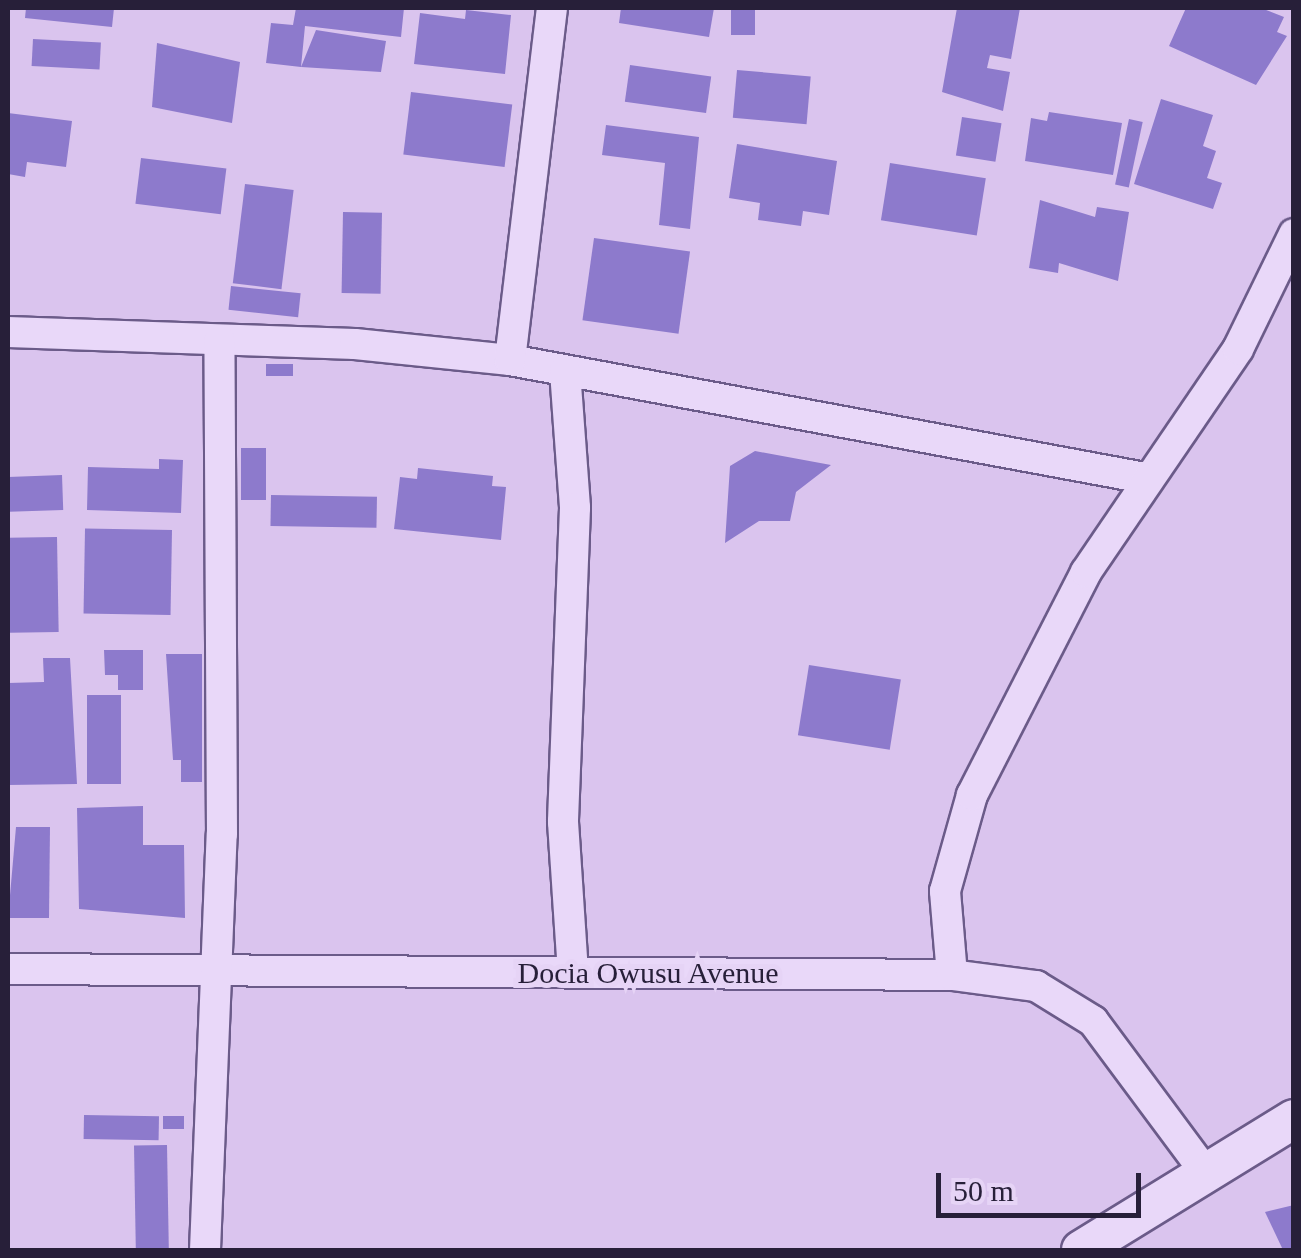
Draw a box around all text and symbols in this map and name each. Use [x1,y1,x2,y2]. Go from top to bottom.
street label: Docia Owusu Avenue [517,955,779,991]
scale bar [941,1153,1146,1215]
text: 50 m [953,1174,1014,1207]

